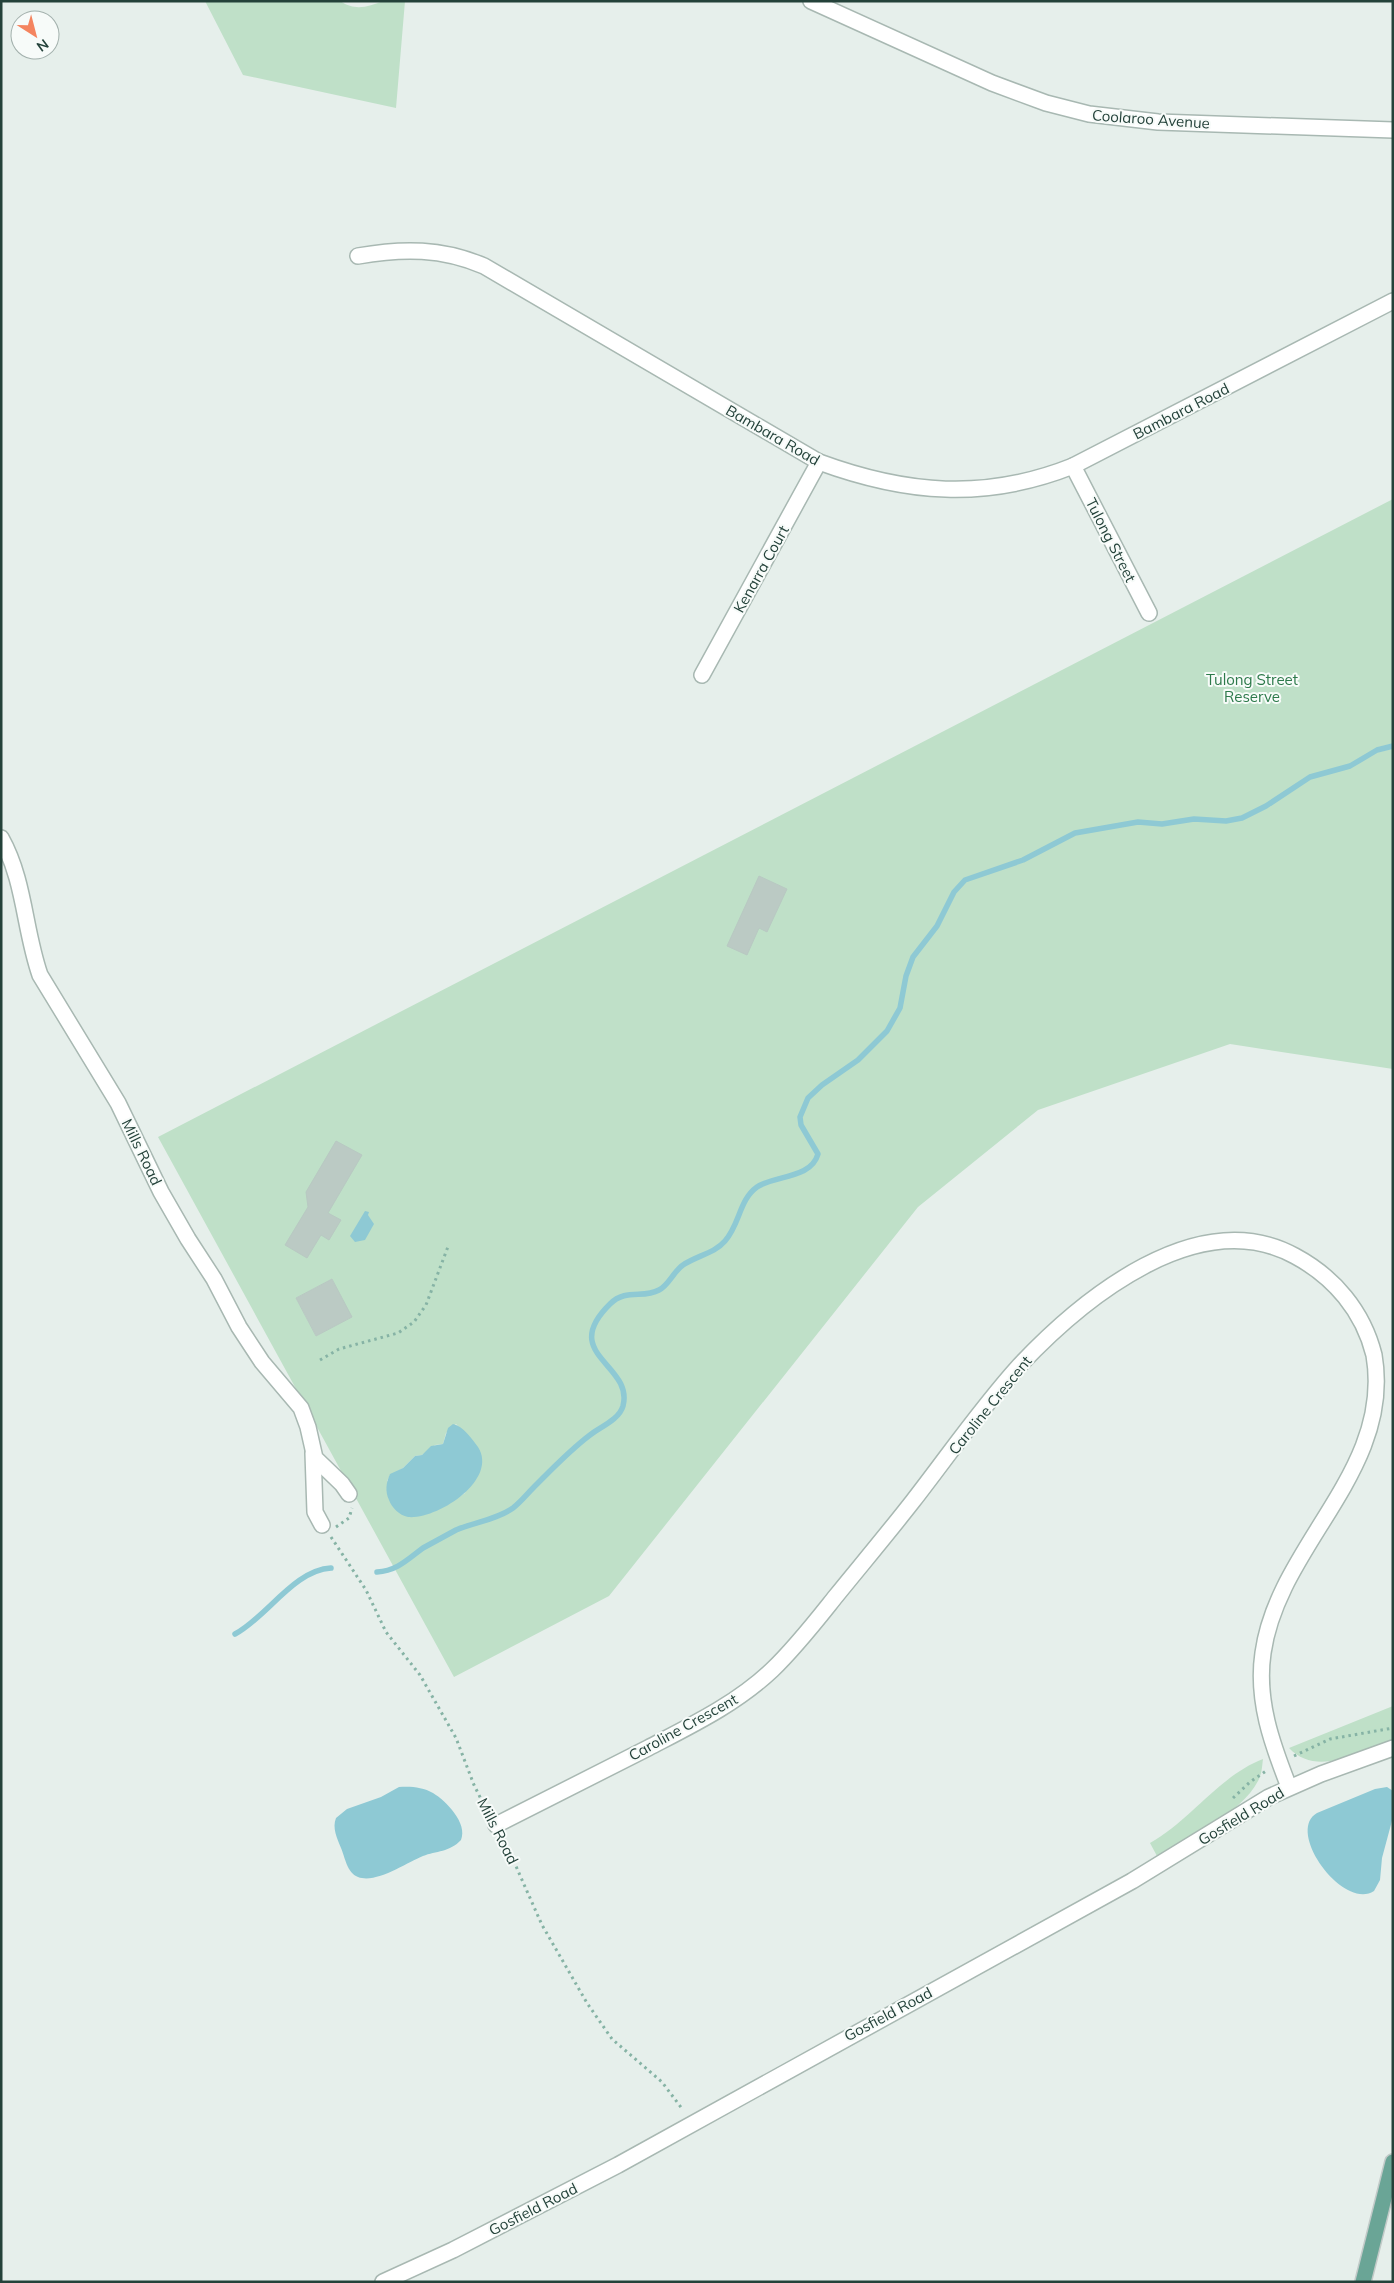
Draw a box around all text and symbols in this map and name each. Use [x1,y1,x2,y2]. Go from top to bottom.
north arrow [10,10,60,60]
text: N [33,35,52,56]
street label: Coolaroo Avenue [1091,105,1211,133]
street label: Bambara Road [1130,379,1232,443]
street label: Bambara Road [723,400,823,470]
street label: Tulong Street [1082,495,1140,585]
street label: Kenarra Court [729,522,793,616]
park label: Tulong Street Reserve [1206,670,1298,706]
street label: Mills Road [118,1116,166,1188]
street label: Caroline Crescent [944,1352,1036,1458]
street label: Caroline Crescent [625,1689,741,1765]
street label: Gosfield Road [1195,1783,1287,1849]
street label: Mills Road [473,1795,523,1867]
street label: Gosfield Road [841,1983,935,2045]
street label: Gosfield Road [485,2179,581,2239]

